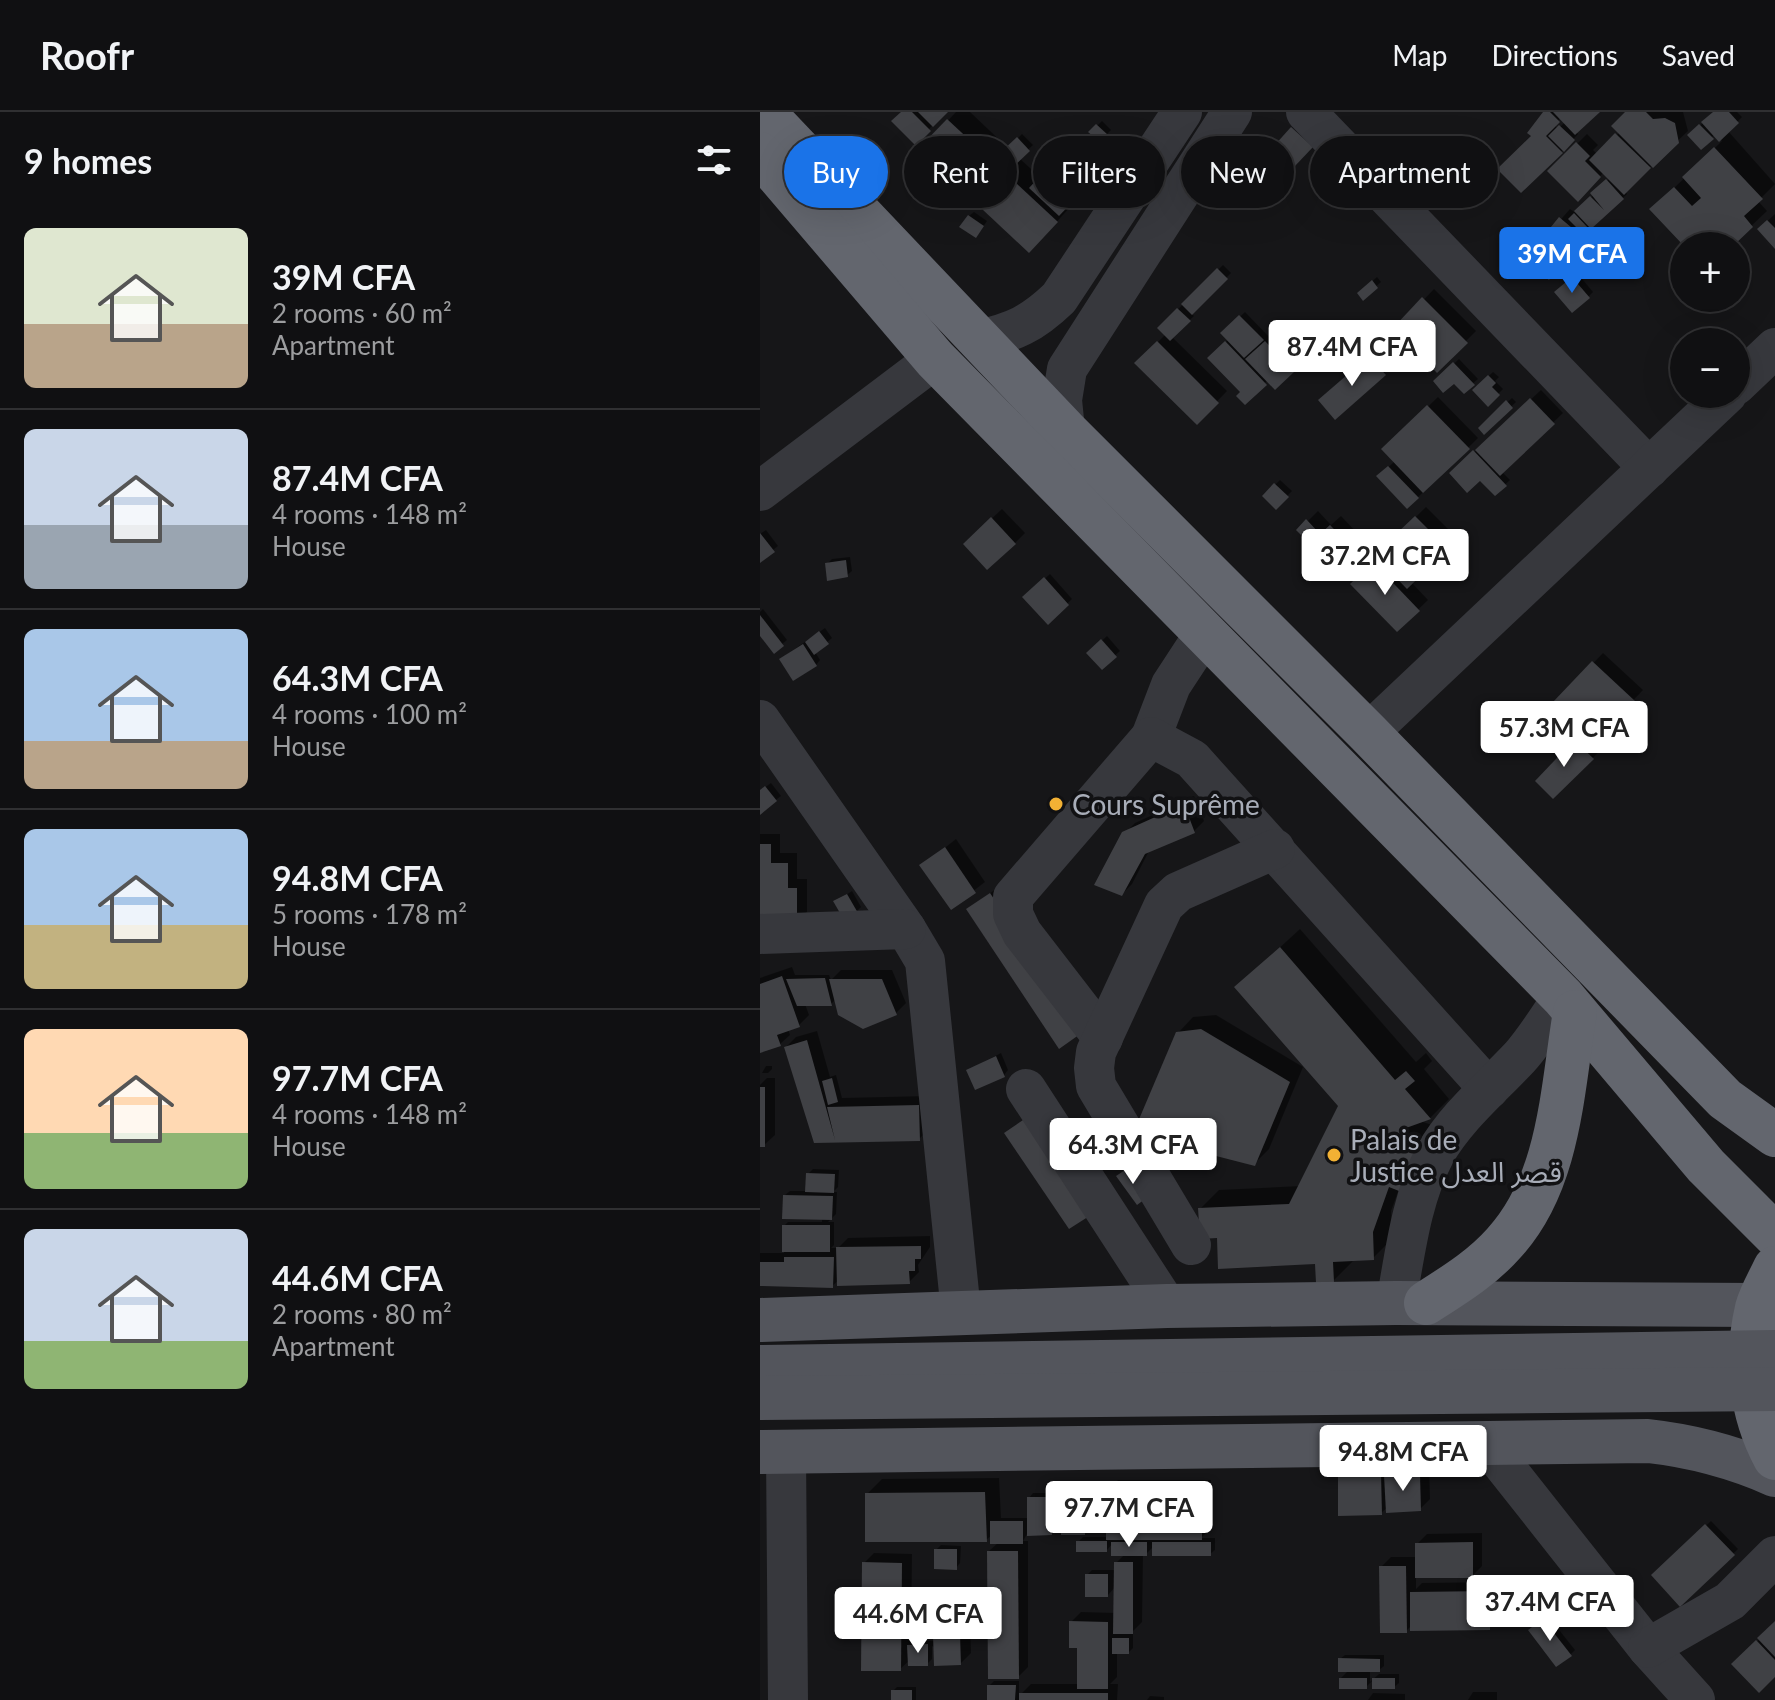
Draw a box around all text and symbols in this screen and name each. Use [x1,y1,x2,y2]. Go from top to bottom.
text: Roofr [40,32,134,78]
text: Map [1392,38,1447,72]
text: Directions [1491,38,1618,72]
text: Saved [1662,38,1735,72]
chip: Buy [784,136,888,208]
chip: Rent [904,136,1017,208]
chip: Filters [1033,136,1165,208]
chip: New [1181,136,1294,208]
chip: Apartment [1310,136,1498,208]
icon: filters [692,138,736,182]
text: 9 homes [24,140,152,181]
pin: 39M CFA [1498,227,1646,295]
map controls [1670,232,1750,408]
button: + [1670,232,1750,312]
text: 39M CFA [1517,237,1627,269]
text: 39M CFA [272,256,415,297]
icon: home [88,260,184,356]
text: 2 rooms · 60 m² [272,297,452,329]
pin: 87.4M CFA [1260,320,1444,388]
button: − [1670,328,1750,408]
text: Apartment [272,329,395,361]
text: 87.4M CFA [1287,330,1417,362]
text: 87.4M CFA [272,457,443,498]
icon: home [88,461,184,557]
text: 4 rooms · 148 m² [272,498,467,530]
pin: 37.2M CFA [1293,529,1477,597]
text: House [272,530,346,562]
text: 37.2M CFA [1320,539,1450,571]
text: 64.3M CFA [272,657,443,698]
icon: home [88,661,184,757]
text: 4 rooms · 100 m² [272,698,467,730]
pin: 57.3M CFA [1472,701,1656,769]
text: 57.3M CFA [1499,711,1629,743]
text: House [272,730,346,762]
place label: Cours Suprême [1072,787,1260,821]
marker: Cours Suprême [1047,795,1065,813]
text: 94.8M CFA [272,857,443,898]
icon: home [88,861,184,957]
text: 5 rooms · 178 m² [272,898,467,930]
text: House [272,930,346,962]
text: 97.7M CFA [272,1057,443,1098]
icon: home [88,1061,184,1157]
text: 4 rooms · 148 m² [272,1098,467,1130]
pin: 64.3M CFA [1041,1118,1225,1186]
place label: Palais de Justice قصر العدل [1350,1122,1562,1189]
text: 64.3M CFA [1068,1128,1198,1160]
text: House [272,1130,346,1162]
marker: Palais de Justice قصر العدل [1325,1146,1343,1164]
text: 44.6M CFA [272,1257,443,1298]
icon: home [88,1261,184,1357]
text: 2 rooms · 80 m² [272,1298,452,1330]
text: Apartment [272,1330,395,1362]
pin: 94.8M CFA [1311,1425,1495,1493]
text: 94.8M CFA [1338,1435,1468,1467]
pin: 97.7M CFA [1037,1481,1221,1549]
text: 97.7M CFA [1064,1491,1194,1523]
pin: 37.4M CFA [1458,1575,1642,1643]
text: 37.4M CFA [1485,1585,1615,1617]
pin: 44.6M CFA [826,1587,1010,1655]
text: 44.6M CFA [853,1597,983,1629]

